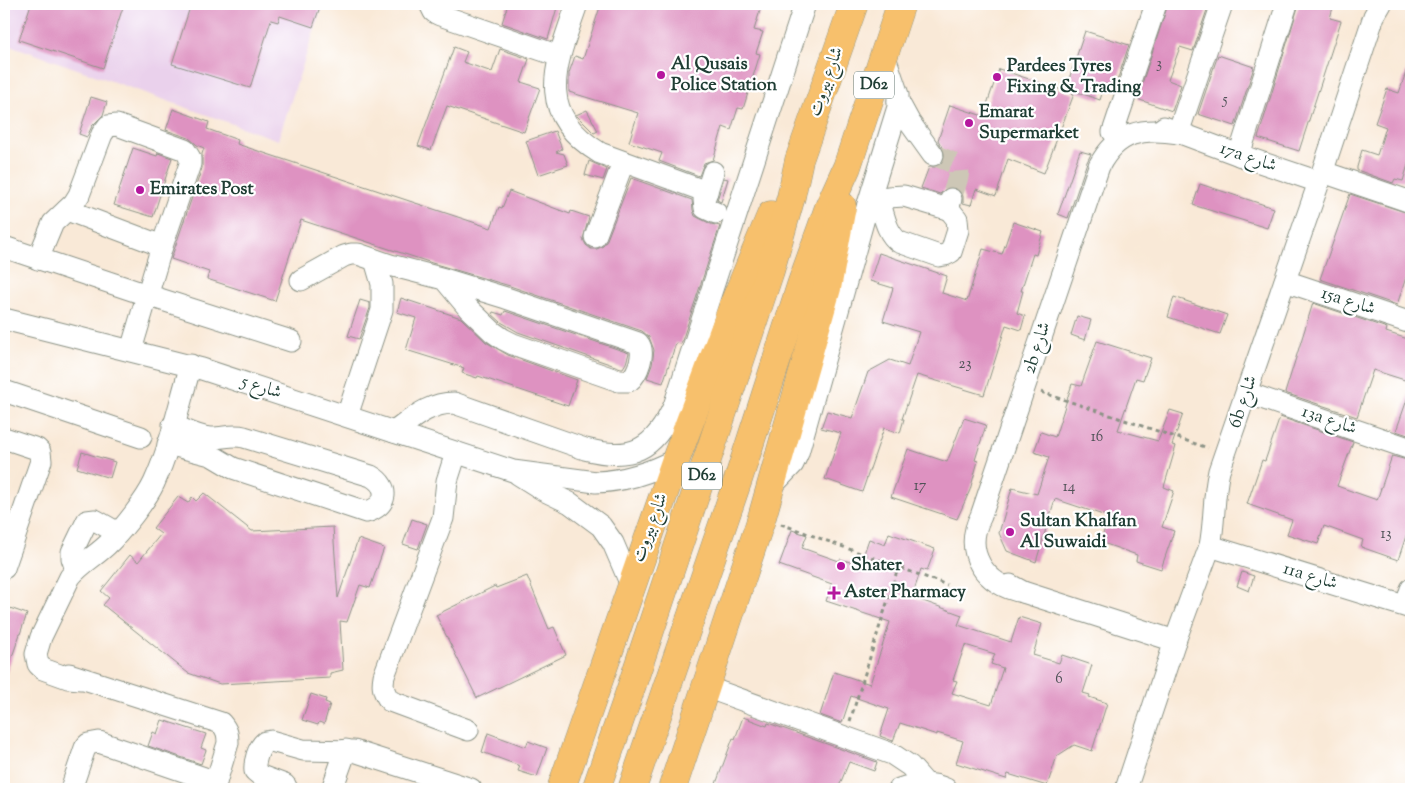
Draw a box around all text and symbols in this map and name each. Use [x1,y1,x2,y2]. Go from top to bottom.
street label: شارع بيروت [803,44,851,120]
place label: Al Qusais Police Station [671,52,778,99]
place label: Pardees Tyres Fixing & Trading [1007,54,1141,101]
house number: 3 [1156,54,1162,75]
marker: Al Qusais Police Station [655,69,667,81]
marker: Pardees Tyres Fixing & Trading [991,71,1003,83]
road number: D62 [854,72,894,98]
house number: 5 [1221,90,1228,111]
place label: Emarat Supermarket [979,100,1080,147]
marker: Emarat Supermarket [963,117,975,129]
street label: 17a شارع [1216,136,1280,180]
place label: Emirates Post [150,177,254,203]
marker: Emirates Post [134,184,146,196]
street label: 15a شارع [1318,281,1378,323]
street label: 2b شارع [1017,319,1059,377]
house number: 23 [958,354,972,375]
street label: شارع 5 [236,369,285,407]
street label: 6b شارع [1223,372,1265,432]
street label: 13a شارع [1298,399,1360,443]
house number: 16 [1091,427,1103,448]
road number: D62 [682,462,722,490]
house number: 17 [914,476,927,497]
house number: 14 [1063,477,1076,498]
street label: شارع بيروت [626,490,676,566]
place label: Sultan Khalfan Al Suwaidi [1020,509,1137,556]
house number: 13 [1380,524,1392,545]
marker: Sultan Khalfan Al Suwaidi [1004,526,1016,538]
place label: Shater [851,553,902,579]
street label: 11a شارع [1280,556,1340,598]
marker: Shater [835,560,847,572]
place label: Aster Pharmacy [844,580,966,606]
marker: Aster Pharmacy [828,587,840,599]
house number: 6 [1055,669,1063,690]

